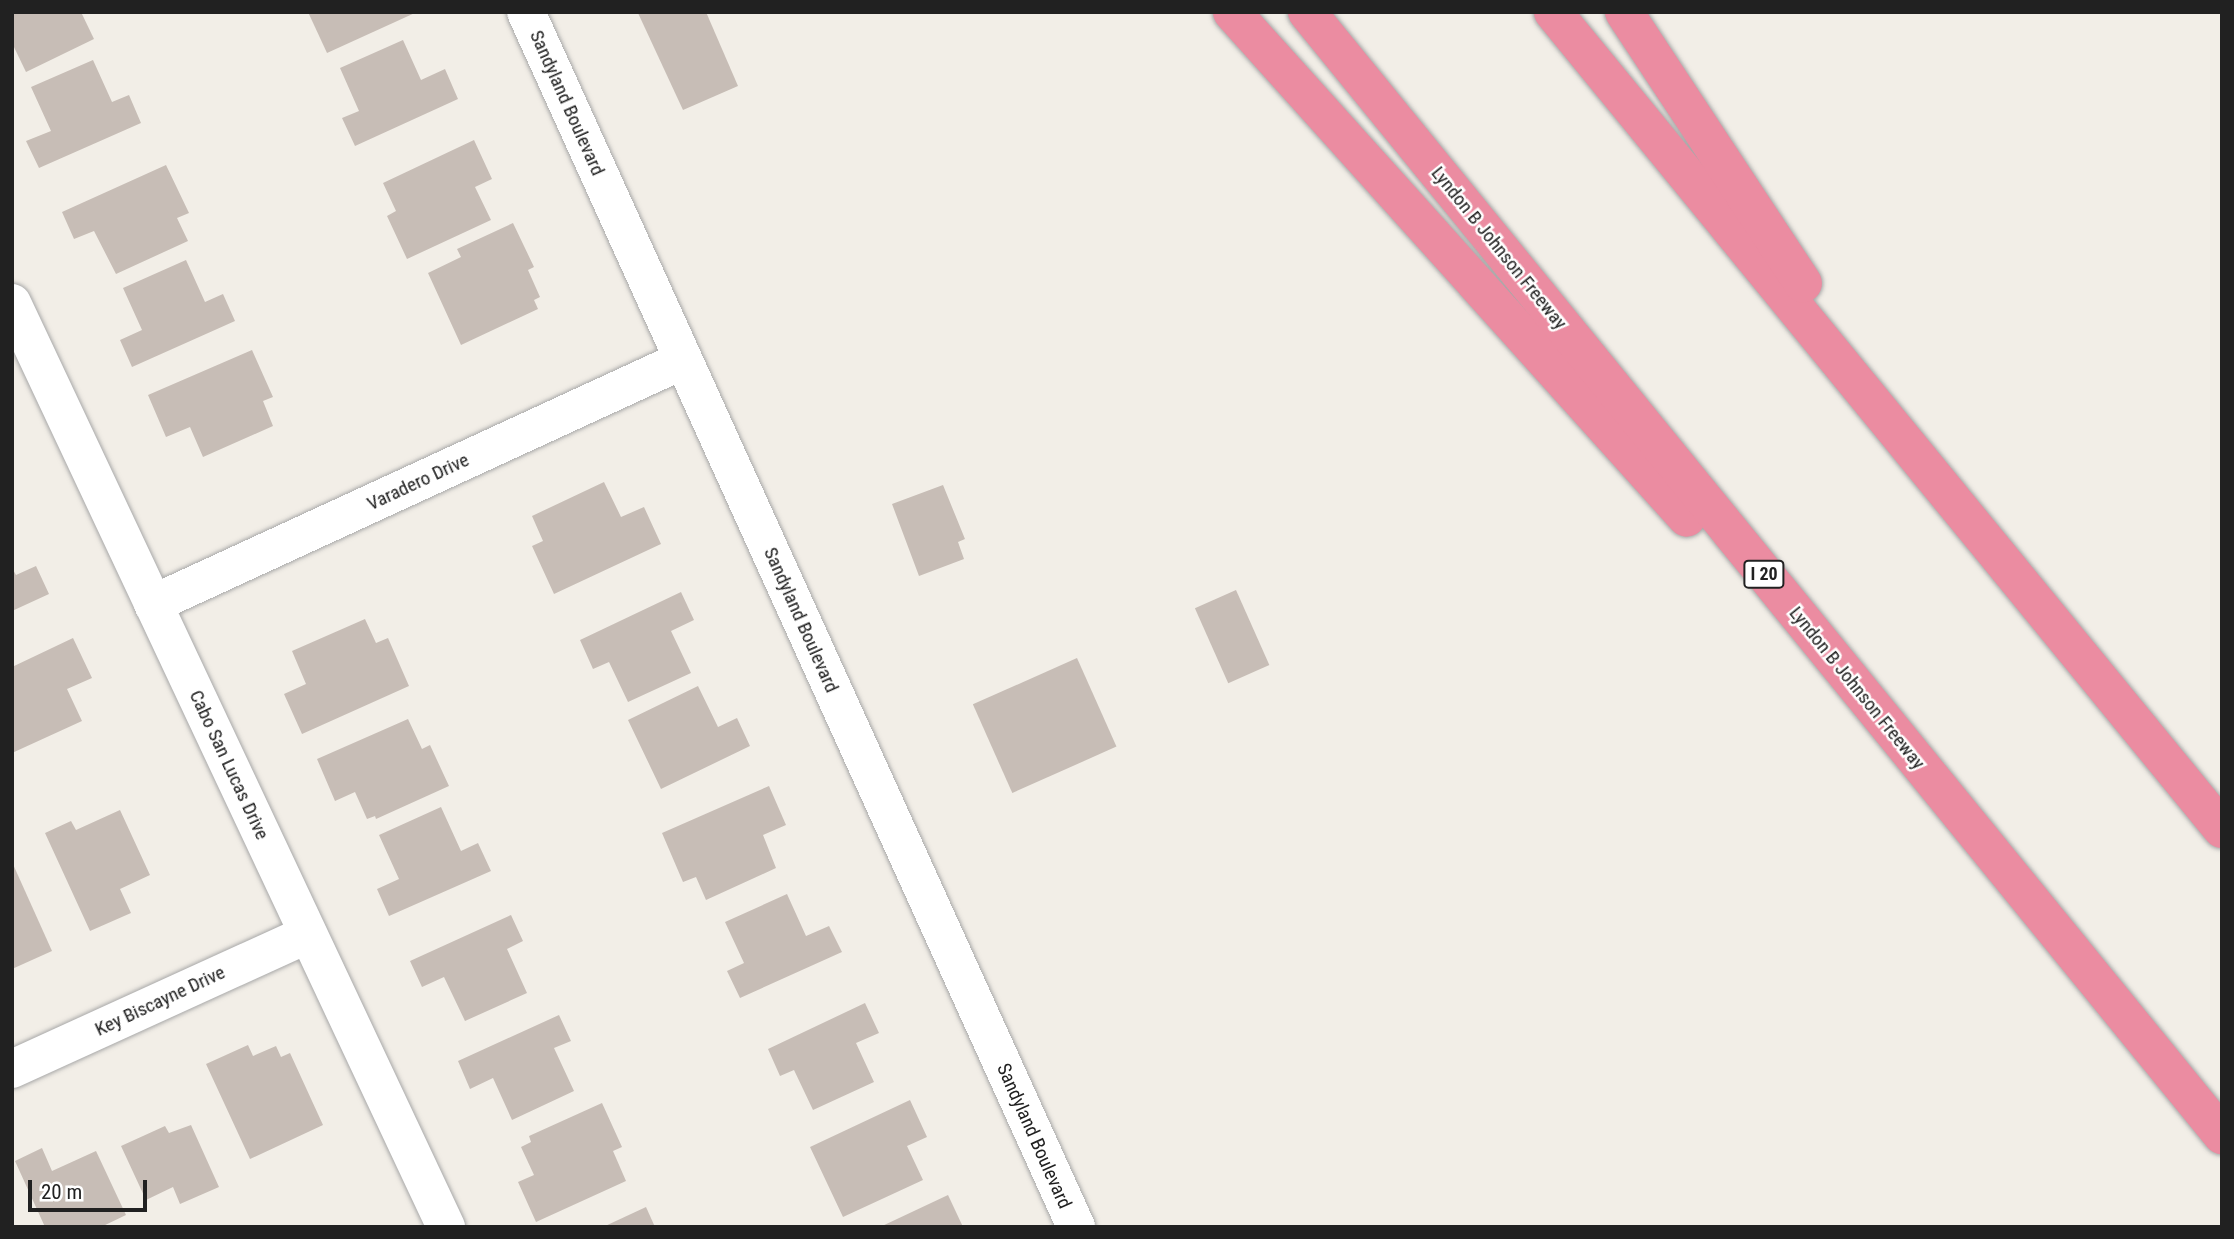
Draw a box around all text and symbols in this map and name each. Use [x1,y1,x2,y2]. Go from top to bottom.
street label: Sandyland Boulevard [525,27,609,179]
street label: Lyndon B Johnson Freeway [1426,162,1572,334]
street label: Varadero Drive [364,449,472,515]
street label: Sandyland Boulevard [759,544,843,696]
road number: I 20 [1743,560,1785,588]
street label: Lyndon B Johnson Freeway [1784,602,1930,774]
street label: Cabo San Lucas Drive [184,687,274,843]
street label: Key Biscayne Drive [91,961,229,1041]
street label: Sandyland Boulevard [992,1060,1076,1212]
scale bar [32,1166,150,1210]
text: 20 m [41,1180,82,1204]

